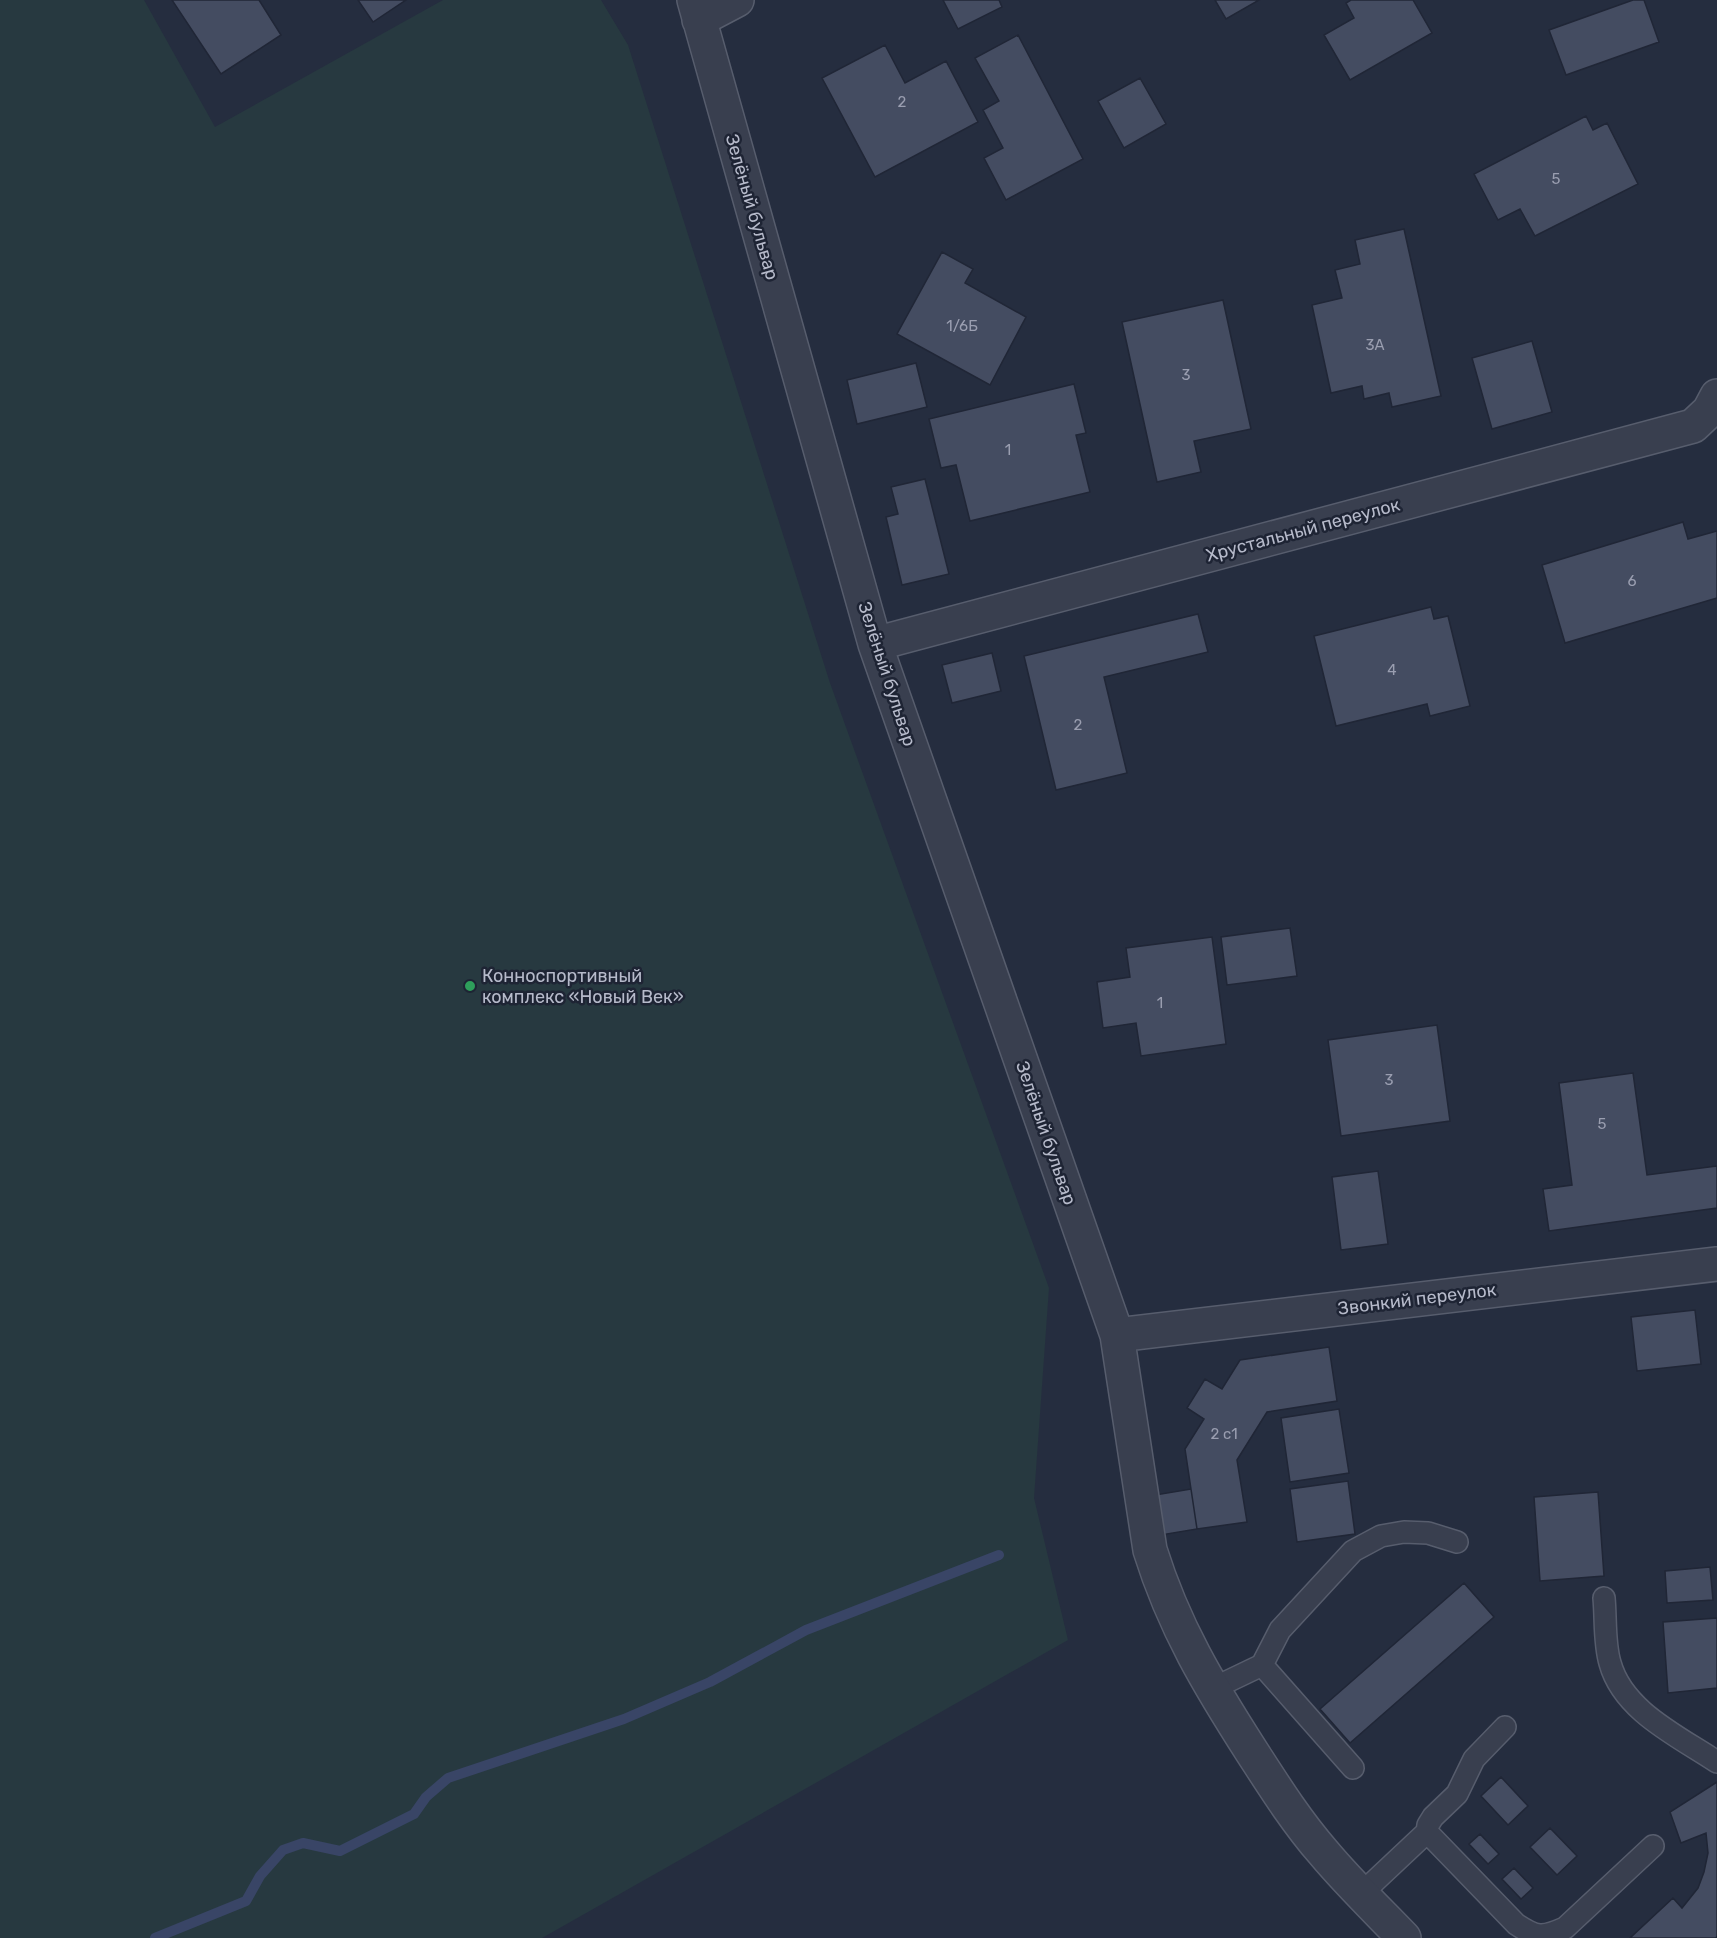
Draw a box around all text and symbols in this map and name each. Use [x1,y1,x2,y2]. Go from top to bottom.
house number: 2 [898,93,907,111]
street label: Зелёный бульвар [721,132,783,282]
house number: 5 [1552,170,1561,188]
house number: 1/6Б [946,317,978,335]
house number: 3А [1365,336,1385,354]
house number: 3 [1181,366,1191,384]
house number: 1 [1005,441,1011,459]
street label: Хрустальный переулок [1204,493,1403,566]
house number: 6 [1627,572,1637,590]
street label: Зелёный бульвар [853,599,921,749]
house number: 4 [1387,661,1397,679]
house number: 2 [1074,716,1083,734]
place label: Конноспортивный комплекс «Новый Век» [482,965,684,1008]
marker: Конноспортивный комплекс «Новый Век» [463,979,477,993]
house number: 1 [1157,994,1163,1012]
street label: Зелёный бульвар [1011,1058,1081,1208]
house number: 3 [1384,1071,1394,1089]
house number: 5 [1598,1115,1607,1133]
street label: Звонкий переулок [1337,1278,1498,1320]
house number: 2 с1 [1210,1425,1238,1443]

